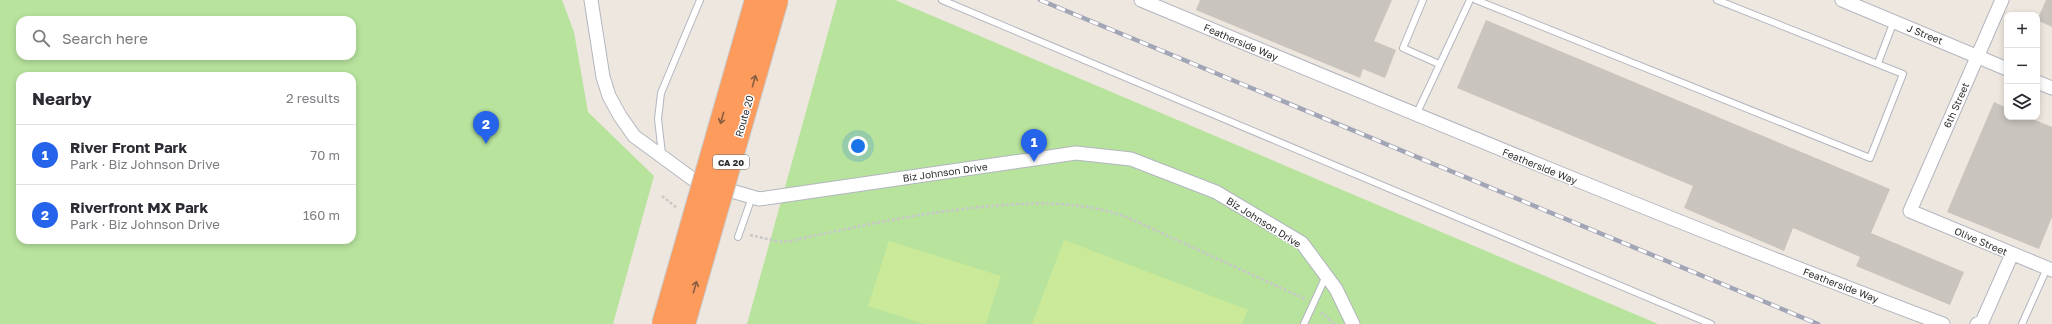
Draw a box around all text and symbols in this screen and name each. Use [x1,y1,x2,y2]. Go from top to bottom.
map controls [2004,12,2040,120]
button: + [2004,12,2040,48]
search box [16,16,356,60]
street label: Featherside Way [1202,21,1280,63]
street label: J Street [1905,21,1945,47]
icon: search [30,27,52,49]
text: Search here [62,29,148,47]
button: − [2004,48,2040,84]
one-way arrow [751,75,758,88]
street label: 6th Street [1941,80,1971,130]
button: layers [2004,84,2040,120]
text: Nearby [32,88,92,109]
text: 2 results [286,90,340,106]
street label: Route 20 [732,94,756,138]
pin: 2 [473,111,499,144]
one-way arrow [718,111,726,124]
pin: 1 [1021,129,1047,162]
your location [848,136,868,156]
text: River Front Park [70,138,187,156]
street label: Featherside Way [1501,146,1580,187]
text: 1 [42,147,48,163]
text: 70 m [310,147,340,163]
road number: CA 20 [713,155,749,169]
text: Park · Biz Johnson Drive [70,156,220,172]
street label: Biz Johnson Drive [902,160,988,184]
street label: Biz Johnson Drive [1225,194,1304,250]
text: Riverfront MX Park [70,198,208,216]
text: 2 [41,207,49,223]
text: 160 m [303,207,340,223]
text: Park · Biz Johnson Drive [70,216,220,232]
street label: Olive Street [1953,224,2009,258]
street label: Featherside Way [1802,265,1881,305]
one-way arrow [692,280,699,293]

